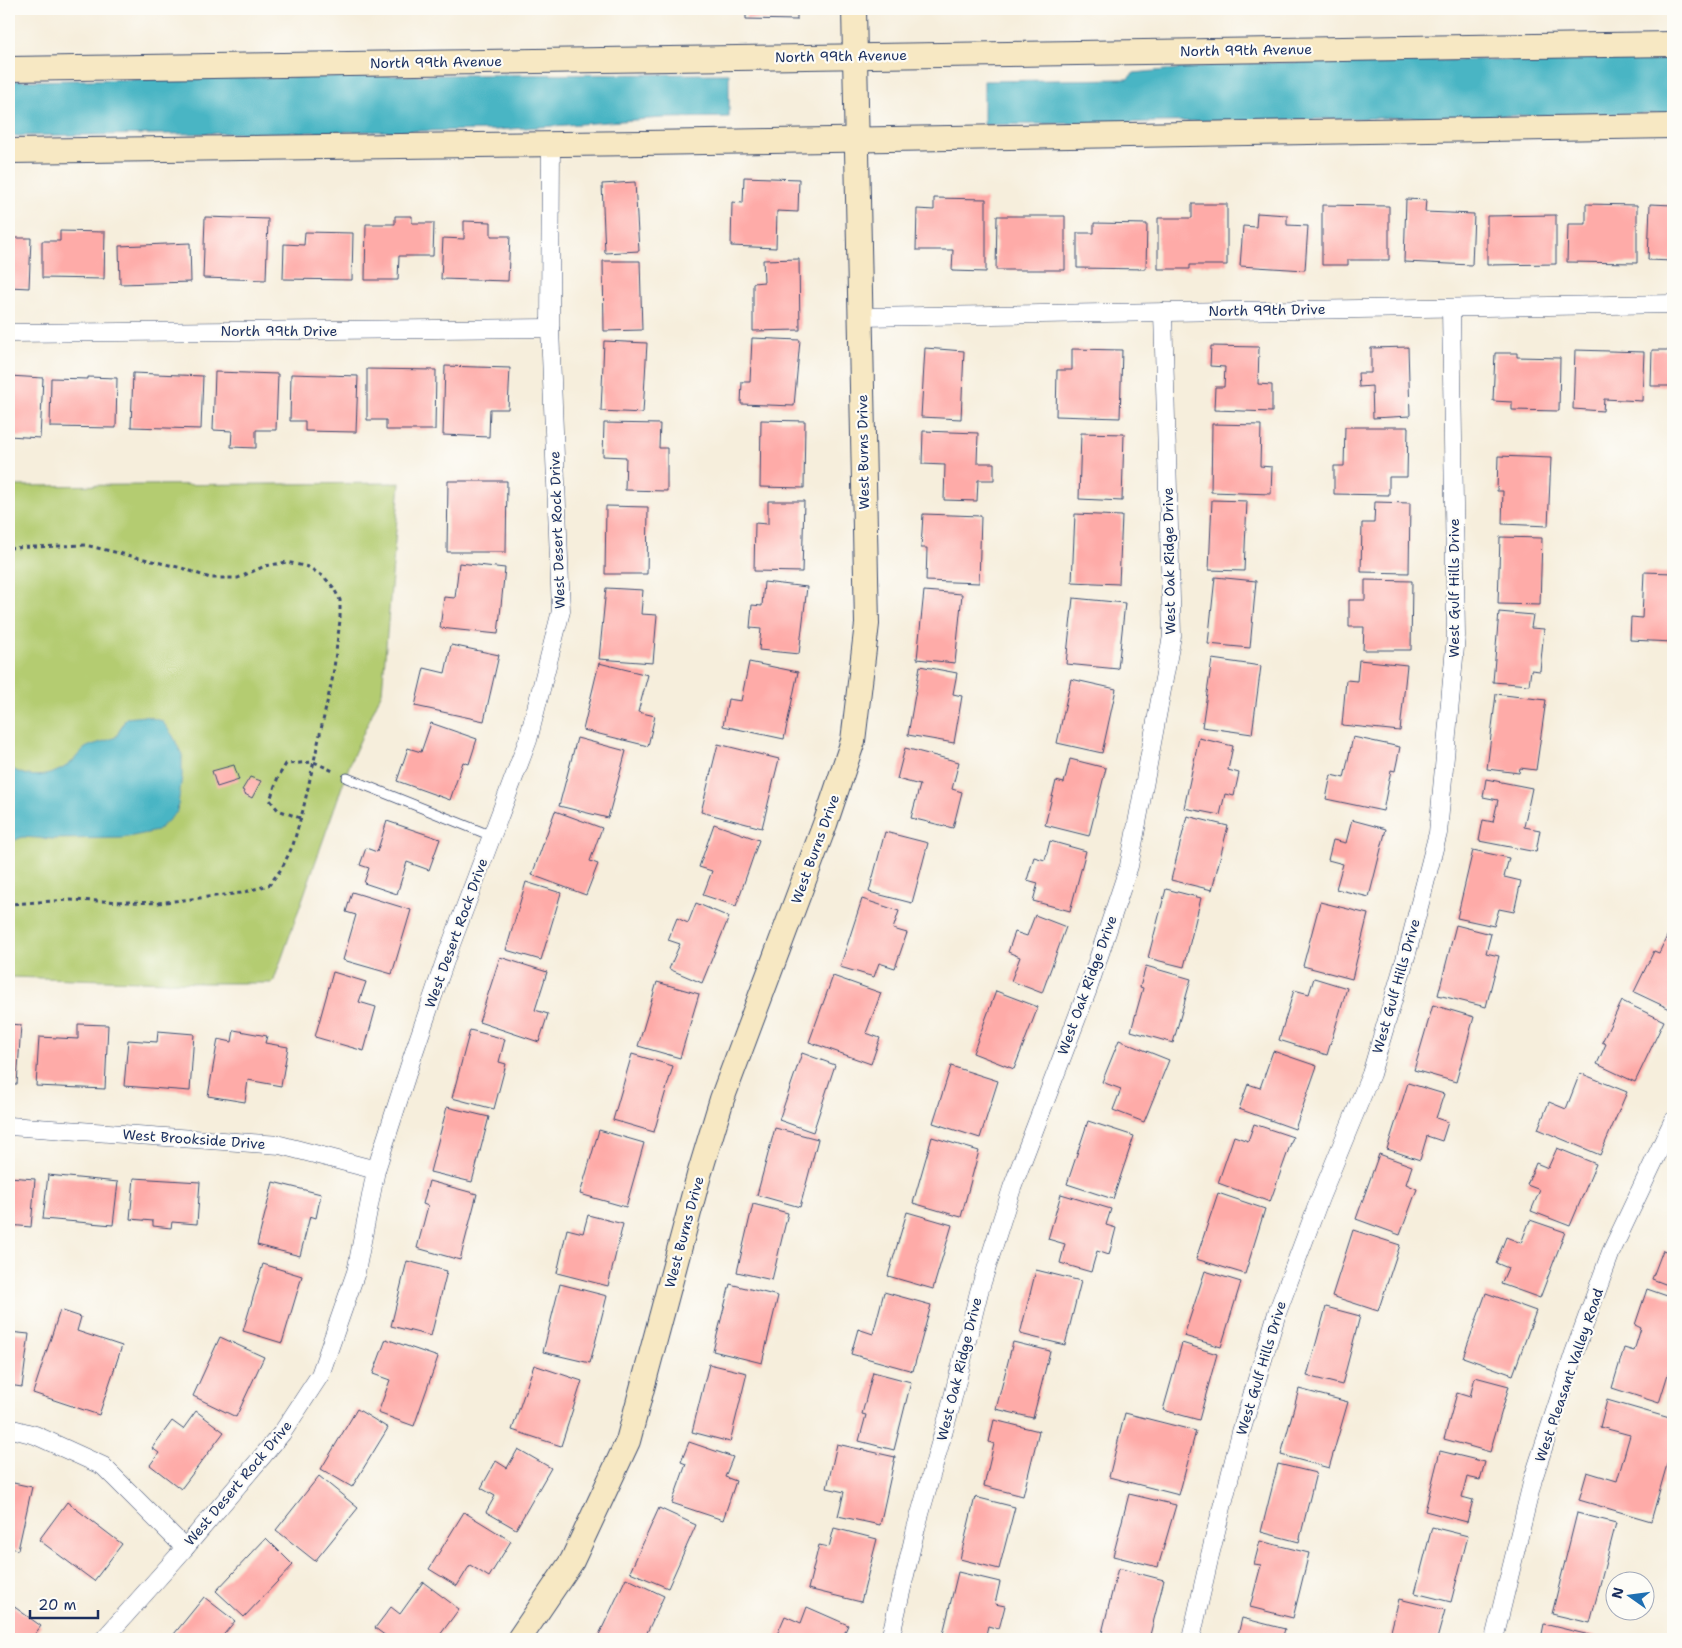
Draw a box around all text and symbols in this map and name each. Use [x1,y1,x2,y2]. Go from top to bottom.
street label: North 99th Avenue [1180,40,1312,60]
street label: North 99th Avenue [775,46,907,66]
street label: North 99th Avenue [370,52,502,72]
street label: North 99th Drive [1208,300,1326,320]
street label: North 99th Drive [220,322,338,340]
street label: West Burns Drive [853,394,873,510]
street label: West Desert Rock Drive [545,451,569,609]
street label: West Oak Ridge Drive [1159,487,1179,635]
street label: West Gulf Hills Drive [1445,518,1463,658]
street label: West Burns Drive [787,792,843,906]
street label: West Desert Rock Drive [421,856,492,1010]
street label: West Oak Ridge Drive [1053,913,1121,1057]
street label: West Gulf Hills Drive [1368,916,1424,1056]
street label: West Brookside Drive [122,1125,266,1153]
street label: West Burns Drive [660,1174,708,1290]
street label: West Pleasant Valley Road [1531,1286,1607,1464]
street label: West Oak Ridge Drive [932,1295,986,1443]
street label: West Gulf Hills Drive [1232,1299,1290,1437]
street label: West Desert Rock Drive [180,1417,296,1549]
north arrow [1604,1570,1654,1620]
text: N [1607,1585,1627,1600]
scale bar [30,1588,98,1620]
text: 20 m [38,1595,77,1615]

